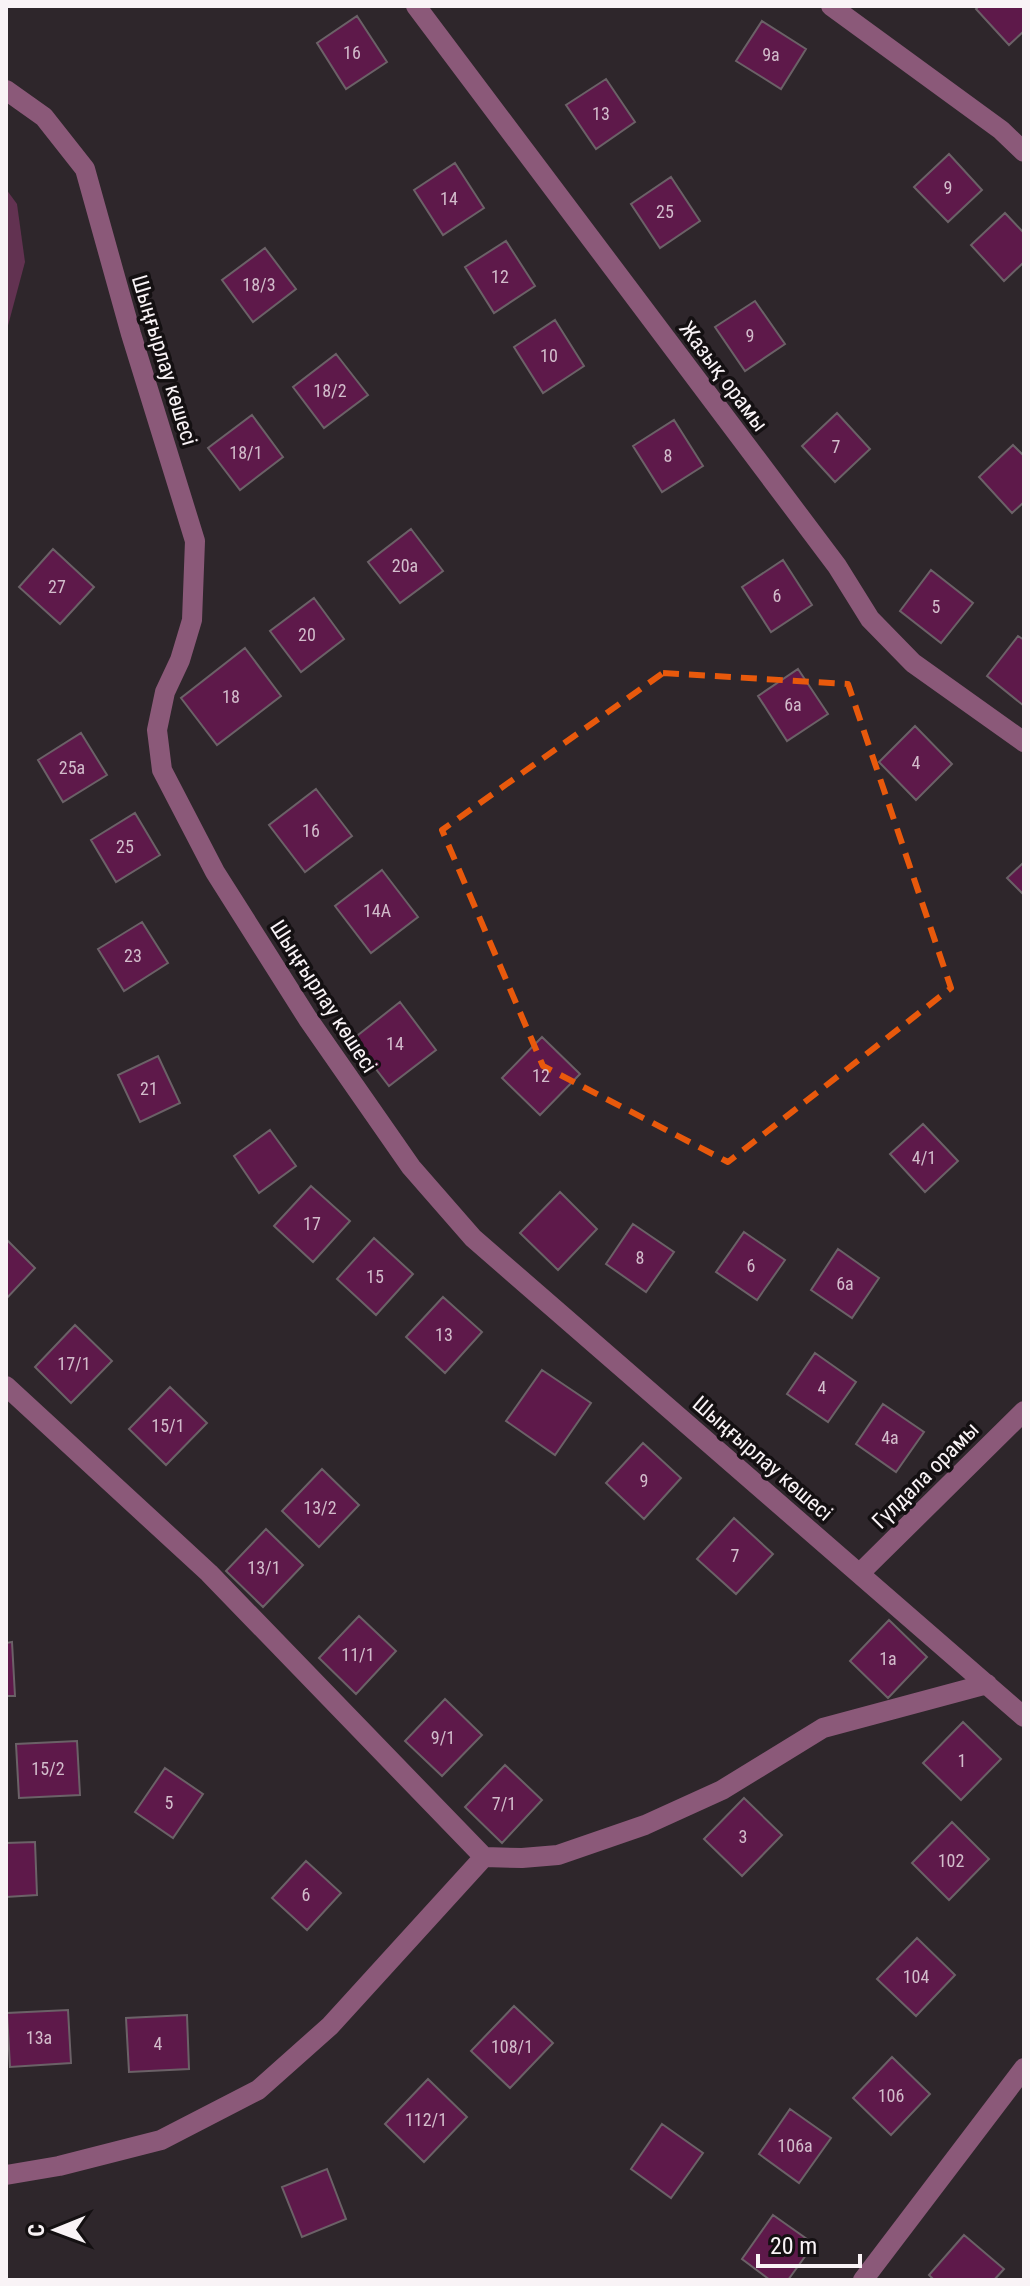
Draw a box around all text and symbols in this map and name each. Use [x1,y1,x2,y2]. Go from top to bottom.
house number: 16 [343,42,361,63]
house number: 9а [762,44,780,65]
house number: 13 [592,103,610,124]
house number: 9 [944,177,952,198]
house number: 14 [440,188,458,209]
house number: 25 [656,201,674,222]
house number: 12 [491,266,509,287]
street label: Шыңғырлау көшесі [127,272,202,448]
house number: 18/3 [242,274,276,295]
street label: Жазық орамы [674,316,773,436]
house number: 9 [746,325,754,346]
house number: 10 [540,345,558,366]
house number: 18/2 [313,380,347,401]
house number: 7 [832,436,841,457]
house number: 18/1 [229,442,263,463]
house number: 8 [664,445,672,466]
house number: 20а [392,555,418,576]
house number: 27 [48,576,66,597]
house number: 6 [773,585,781,606]
house number: 5 [932,596,941,617]
house number: 20 [298,624,316,645]
house number: 18 [222,686,240,707]
house number: 6а [784,694,802,715]
house number: 4 [912,752,921,773]
house number: 25а [59,757,85,778]
house number: 16 [302,820,320,841]
house number: 25 [116,836,134,857]
house number: 14А [363,900,392,921]
street label: Шыңғырлау көшесі [265,915,382,1077]
house number: 23 [124,945,142,966]
house number: 14 [386,1033,404,1054]
house number: 12 [532,1065,550,1086]
house number: 21 [140,1078,158,1099]
house number: 4/1 [912,1147,936,1168]
house number: 17 [303,1213,321,1234]
house number: 8 [636,1247,644,1268]
house number: 6 [747,1255,755,1276]
house number: 15 [366,1266,384,1287]
house number: 6а [836,1273,854,1294]
house number: 13 [435,1324,453,1345]
house number: 17/1 [57,1353,91,1374]
house number: 4 [818,1377,827,1398]
street label: Шыңғырлау көшесі [688,1391,838,1526]
house number: 15/1 [151,1415,185,1436]
street label: Гүлдала орамы [867,1417,984,1534]
house number: 4а [881,1427,899,1448]
house number: 9 [640,1470,648,1491]
house number: 13/2 [303,1497,337,1518]
house number: 7 [731,1545,740,1566]
house number: 13/1 [247,1557,281,1578]
house number: 11/1 [341,1644,375,1665]
house number: 1а [879,1648,897,1669]
house number: 9/1 [431,1727,455,1748]
house number: 1 [958,1750,966,1771]
house number: 15/2 [31,1758,65,1779]
house number: 5 [165,1792,174,1813]
house number: 7/1 [492,1793,516,1814]
house number: 3 [739,1826,747,1847]
house number: 102 [938,1850,964,1871]
house number: 6 [302,1884,310,1905]
house number: 104 [903,1966,929,1987]
house number: 13а [26,2027,52,2048]
house number: 4 [154,2033,163,2054]
house number: 108/1 [491,2036,533,2057]
house number: 106 [878,2085,904,2106]
house number: 112/1 [405,2109,447,2130]
house number: 106а [777,2135,813,2156]
north arrow [16,2190,96,2270]
scale bar [758,2218,860,2268]
text: С [24,2224,49,2237]
text: 20 m [770,2232,817,2260]

